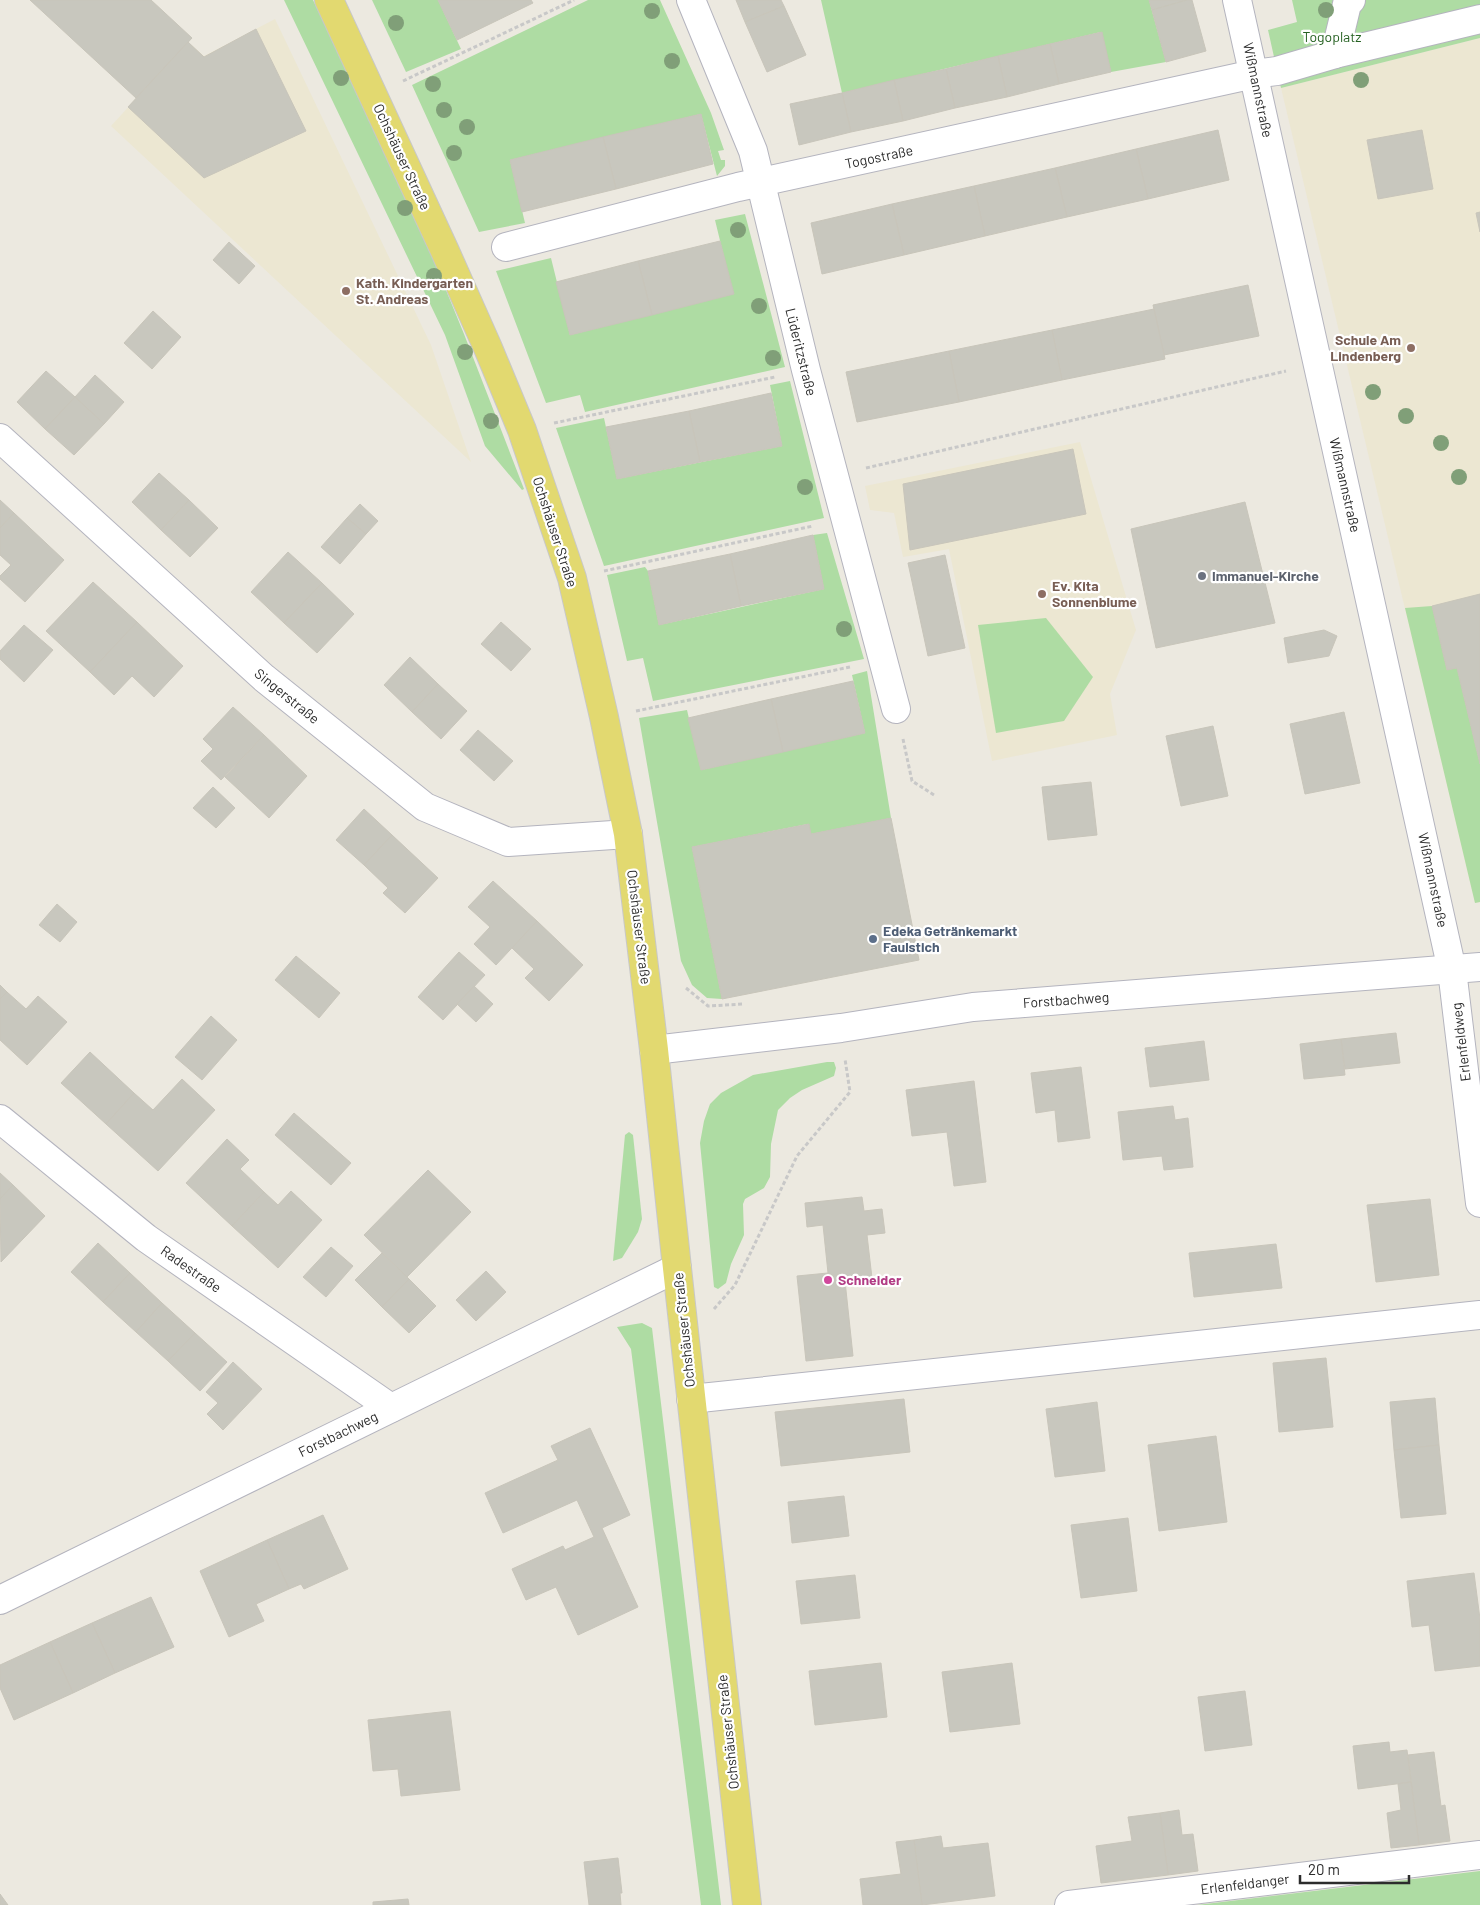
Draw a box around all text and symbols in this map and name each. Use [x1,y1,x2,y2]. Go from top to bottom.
park label: Togoplatz [1302,28,1362,45]
street label: Wißmannstraße [1240,41,1277,139]
street label: Ochshäuser Straße [370,101,435,213]
street label: Togostraße [843,141,914,172]
place label: Kath. Kindergarten St. Andreas [356,274,473,307]
marker: Kath. Kindergarten St. Andreas [340,285,352,297]
street label: Lüderitzstraße [782,306,821,398]
place label: Schule Am Lindenberg [1330,331,1401,364]
marker: Schule Am Lindenberg [1405,342,1417,354]
street label: Wißmannstraße [1326,436,1365,534]
street label: Ochshäuser Straße [530,474,581,589]
place label: Immanuel-Kirche [1212,567,1319,584]
marker: Immanuel-Kirche [1196,570,1208,582]
place label: Ev. Kita Sonnenblume [1052,577,1137,610]
marker: Ev. Kita Sonnenblume [1036,588,1048,600]
street label: Singerstraße [251,664,323,727]
street label: Wißmannstraße [1415,831,1452,929]
street label: Ochshäuser Straße [624,869,655,985]
place label: Edeka Getränkemarkt Faulstich [883,922,1017,955]
marker: Edeka Getränkemarkt Faulstich [867,933,879,945]
street label: Forstbachweg [1022,988,1110,1011]
street label: Erlenfeldweg [1447,1002,1474,1082]
street label: Radestraße [158,1242,225,1296]
place label: Schneider [838,1271,902,1288]
street label: Ochshäuser Straße [669,1272,698,1388]
marker: Schneider [822,1274,834,1286]
street label: Forstbachweg [295,1407,380,1460]
street label: Ochshäuser Straße [713,1674,742,1790]
scale bar [1300,1852,1409,1884]
text: 20 m [1308,1860,1340,1878]
street label: Erlenfeldanger [1200,1870,1290,1897]

